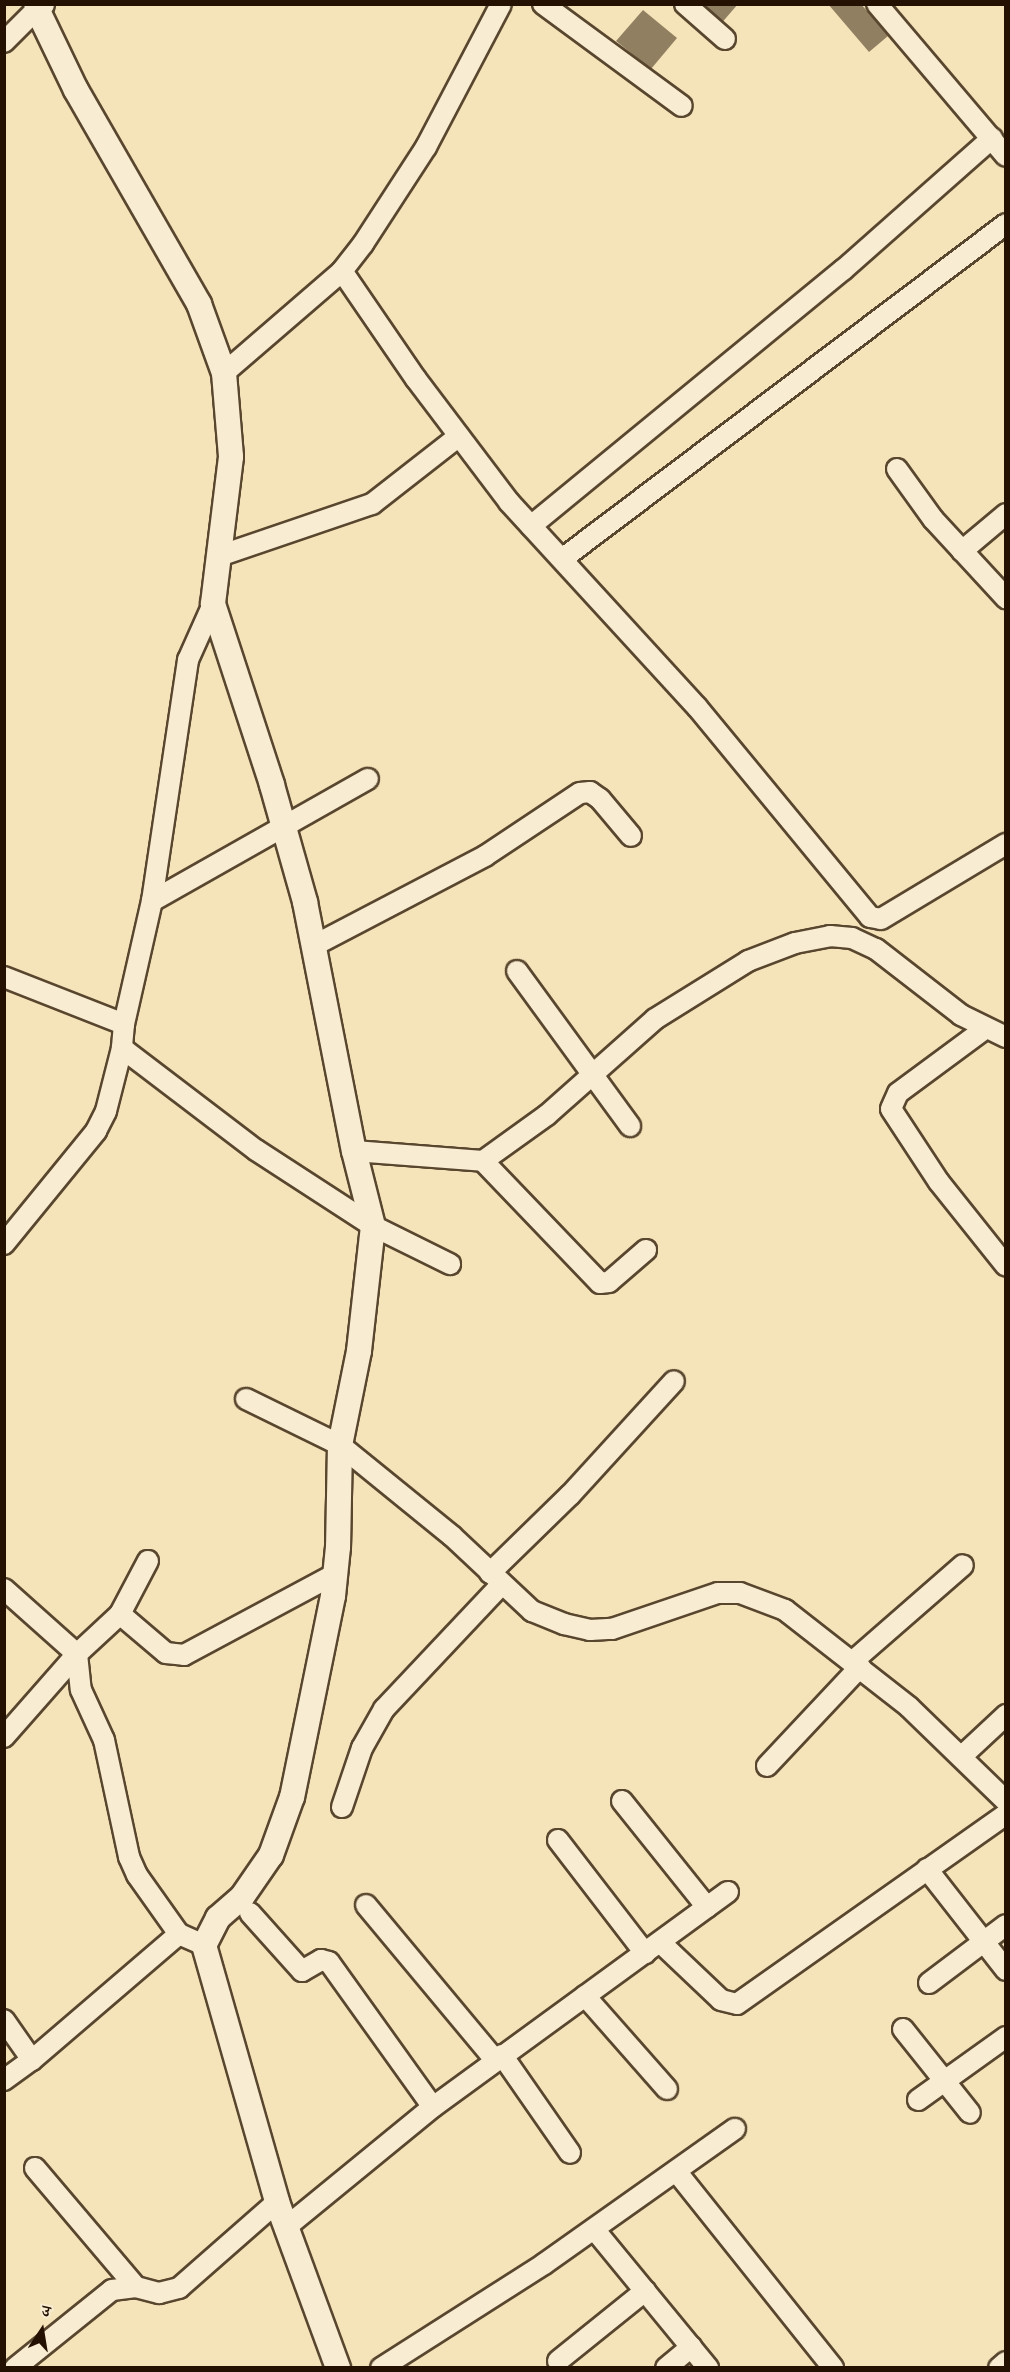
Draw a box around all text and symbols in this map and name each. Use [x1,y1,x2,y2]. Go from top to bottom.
north arrow [12,2300,72,2360]
text: उ [40,2304,51,2321]

